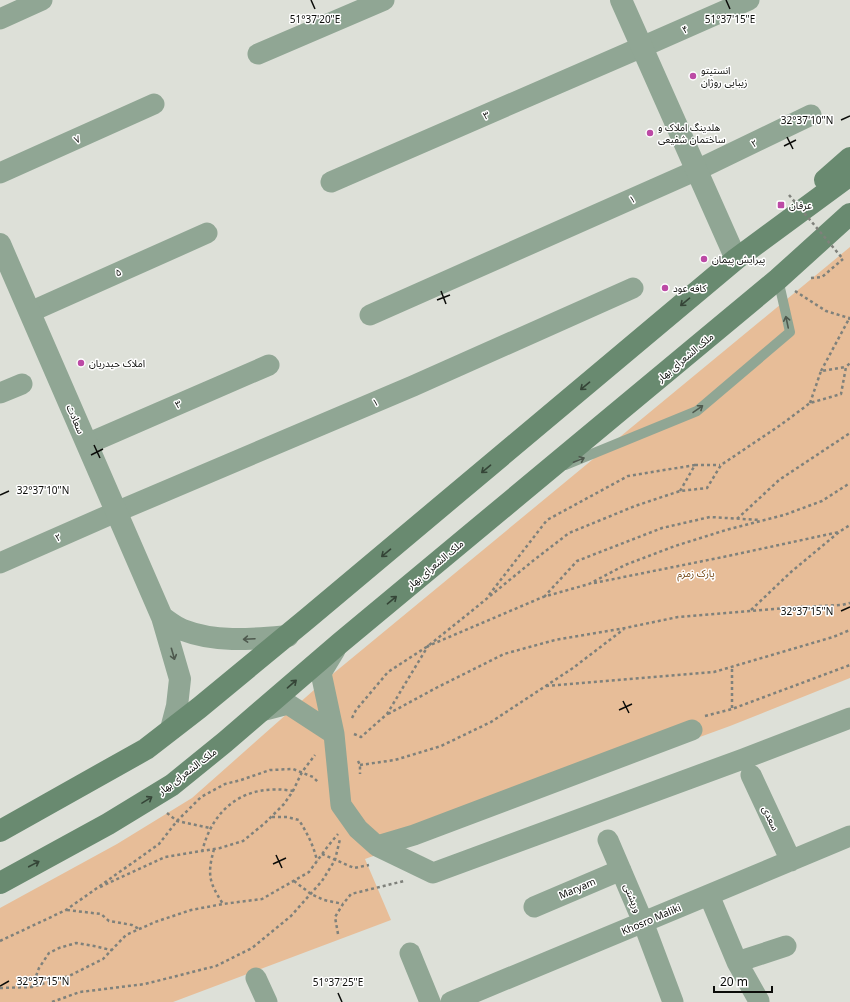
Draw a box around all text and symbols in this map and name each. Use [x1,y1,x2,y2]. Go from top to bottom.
text: 51°37'20"E [290,12,340,26]
text: 51°37'15"E [705,12,755,26]
street label: ۴ [680,21,690,37]
place label: انستیتو زیبایی روژان [701,63,748,89]
marker: انستیتو زیبایی روژان [688,71,698,81]
street label: ۳ [481,107,492,123]
text: 32°37'10"N [781,113,833,127]
place label: هلدینگ املاک و ساختمان شفیعی [658,120,726,146]
marker: هلدینگ املاک و ساختمان شفیعی [645,128,655,138]
street label: ۷ [72,131,83,147]
street label: ۲ [748,135,760,151]
street label: ۱ [627,191,637,207]
place label: عرفان [789,198,812,212]
marker: عرفان [776,200,786,210]
place label: پیرایش پیمان [712,252,765,266]
marker: پیرایش پیمان [699,254,709,264]
street label: ۵ [113,264,123,280]
place label: کافه عود [673,281,707,295]
marker: کافه عود [660,283,670,293]
one-way arrow [680,297,690,306]
one-way arrow [783,316,791,329]
street label: ملک الشعرای بهار [653,329,716,385]
place label: املاک حیدریان [89,356,145,370]
marker: املاک حیدریان [76,358,86,368]
one-way arrow [580,381,591,390]
street label: ۱ [370,394,380,410]
street label: ۳ [173,396,184,412]
street label: سعادت [64,402,88,436]
one-way arrow [693,405,704,413]
one-way arrow [572,455,584,463]
one-way arrow [480,465,491,474]
text: 32°37'10"N [17,483,69,497]
street label: ۲ [53,529,63,545]
street label: ملک الشعرای بهار [403,536,466,592]
one-way arrow [381,549,392,558]
park label: پارک زمزم [677,566,715,582]
one-way arrow [386,596,397,604]
text: 32°37'15"N [781,604,833,618]
one-way arrow [243,635,256,642]
one-way arrow [170,648,177,661]
one-way arrow [287,680,297,689]
street label: ملک الشعرای بهار [154,744,219,798]
one-way arrow [141,796,152,804]
street label: سعدی [759,803,783,833]
one-way arrow [28,860,40,868]
street label: Maryam [556,874,598,902]
street label: ورپشتی [621,881,645,915]
street label: Khosro Maliki [619,900,683,938]
scale bar [714,968,772,994]
text: 20 m [720,973,748,990]
text: 32°37'15"N [17,974,69,988]
text: 51°37'25"E [313,975,363,989]

